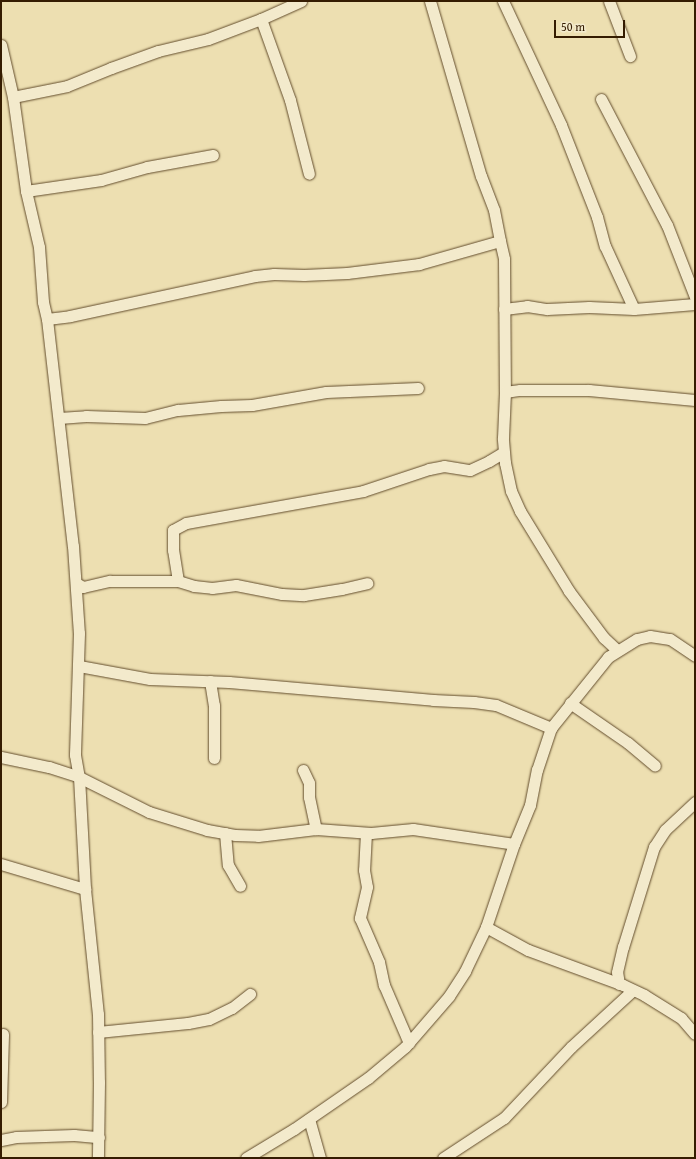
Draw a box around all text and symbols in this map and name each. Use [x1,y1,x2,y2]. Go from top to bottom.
scale bar [556,12,627,38]
text: 50 m [561,18,585,35]

